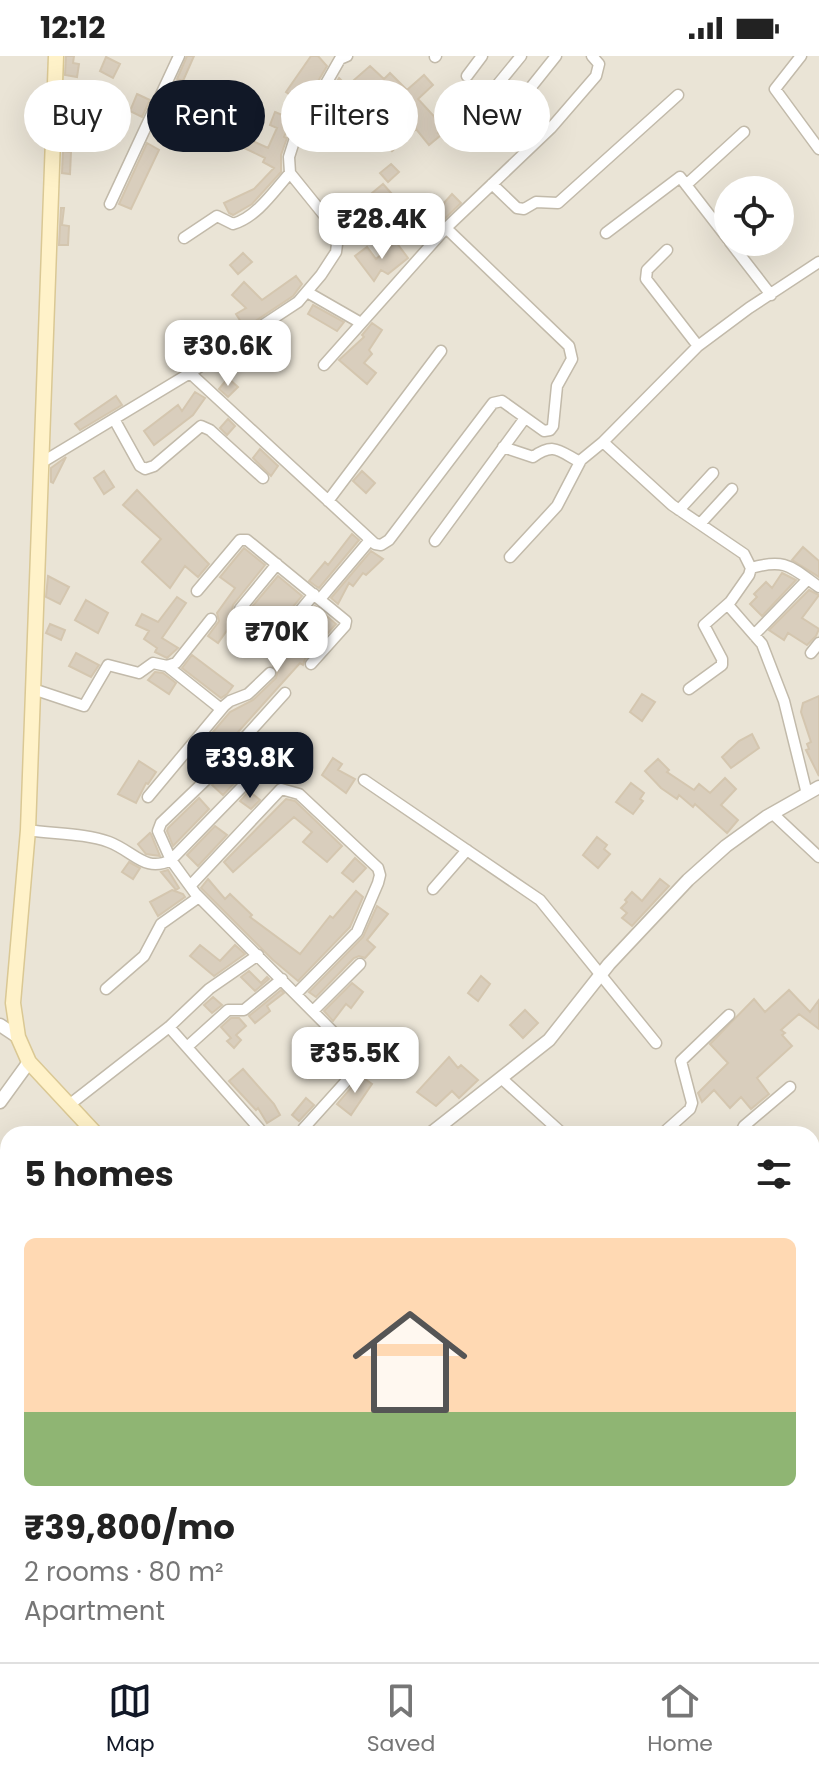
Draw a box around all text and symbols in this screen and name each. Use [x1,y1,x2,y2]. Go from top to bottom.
text: 12:12 [40,6,105,49]
chip: Buy [24,80,131,152]
chip: Rent [147,80,265,152]
chip: Filters [281,80,418,152]
chip: New [434,80,550,152]
map controls [714,176,794,256]
button: locate [714,176,794,256]
pin: ₹28.4K [317,193,447,261]
text: ₹28.4K [337,201,427,237]
pin: ₹30.6K [163,320,293,388]
text: ₹30.6K [183,328,273,364]
pin: ₹70K [230,606,324,674]
text: ₹70K [245,614,309,650]
pin: ₹39.8K [185,732,315,800]
text: ₹39.8K [205,740,295,776]
pin: ₹35.5K [290,1027,420,1095]
text: ₹35.5K [310,1035,400,1071]
text: 5 homes [24,1150,174,1198]
icon: filters [752,1152,796,1196]
icon: home [338,1290,482,1434]
text: ₹39,800/mo [24,1503,235,1551]
text: 2 rooms · 80 m² [24,1554,224,1590]
text: Apartment [24,1593,165,1629]
tab: Map [106,1679,155,1760]
tab: Saved [367,1679,435,1760]
tab: Home [647,1679,713,1760]

